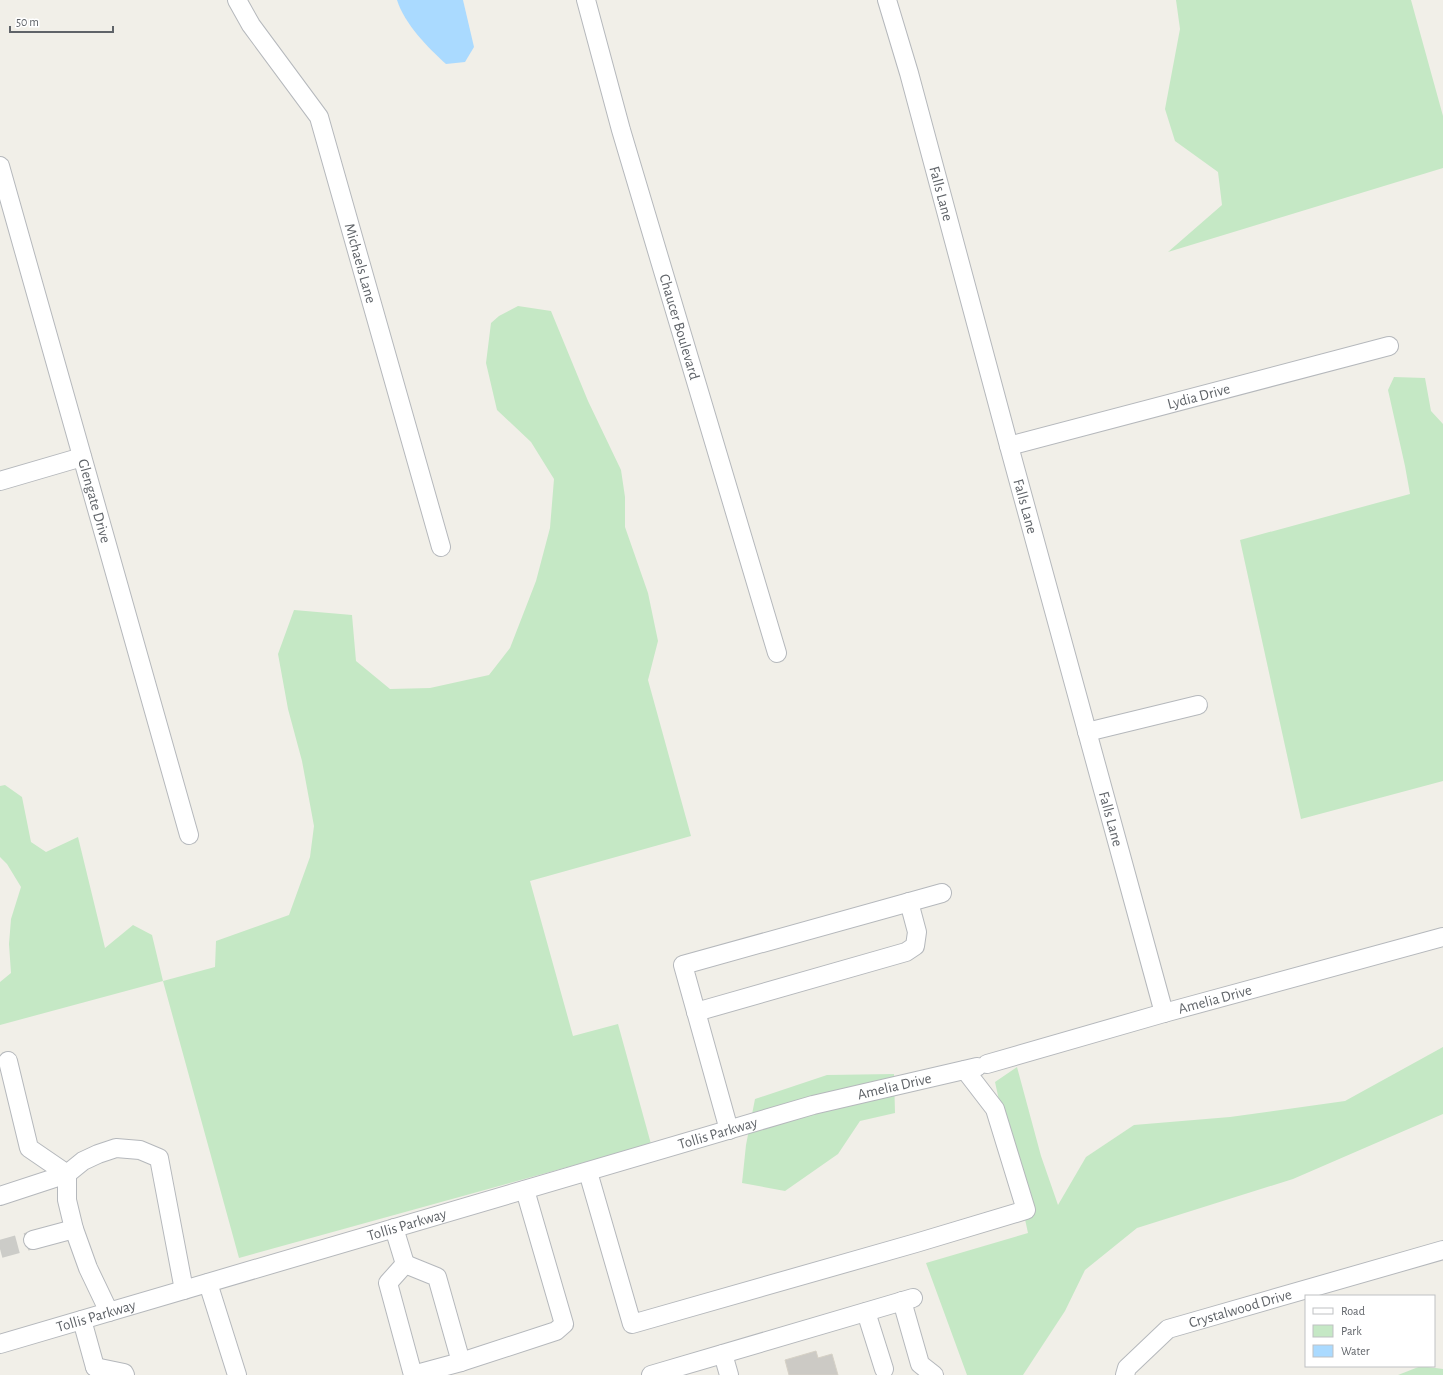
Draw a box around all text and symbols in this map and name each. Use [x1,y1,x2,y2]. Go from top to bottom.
scale bar [10,8,113,34]
text: 50 m [16,16,39,28]
street label: Falls Lane [927,164,956,223]
street label: Michaels Lane [342,221,379,305]
street label: Chaucer Boulevard [657,272,703,382]
street label: Lydia Drive [1166,381,1232,412]
street label: Glengate Drive [76,457,114,545]
street label: Falls Lane [1011,477,1040,536]
street label: Falls Lane [1096,790,1126,848]
street label: Amelia Drive [1177,982,1253,1016]
street label: Amelia Drive [856,1070,933,1102]
street label: Tollis Parkway [676,1114,760,1152]
street label: Tollis Parkway [365,1206,449,1243]
street label: Crystalwood Drive [1187,1286,1293,1330]
legend [1305,1295,1435,1367]
street label: Tollis Parkway [55,1297,138,1335]
text: Road [1341,1305,1365,1317]
text: Park [1341,1325,1362,1337]
text: Water [1341,1345,1370,1357]

